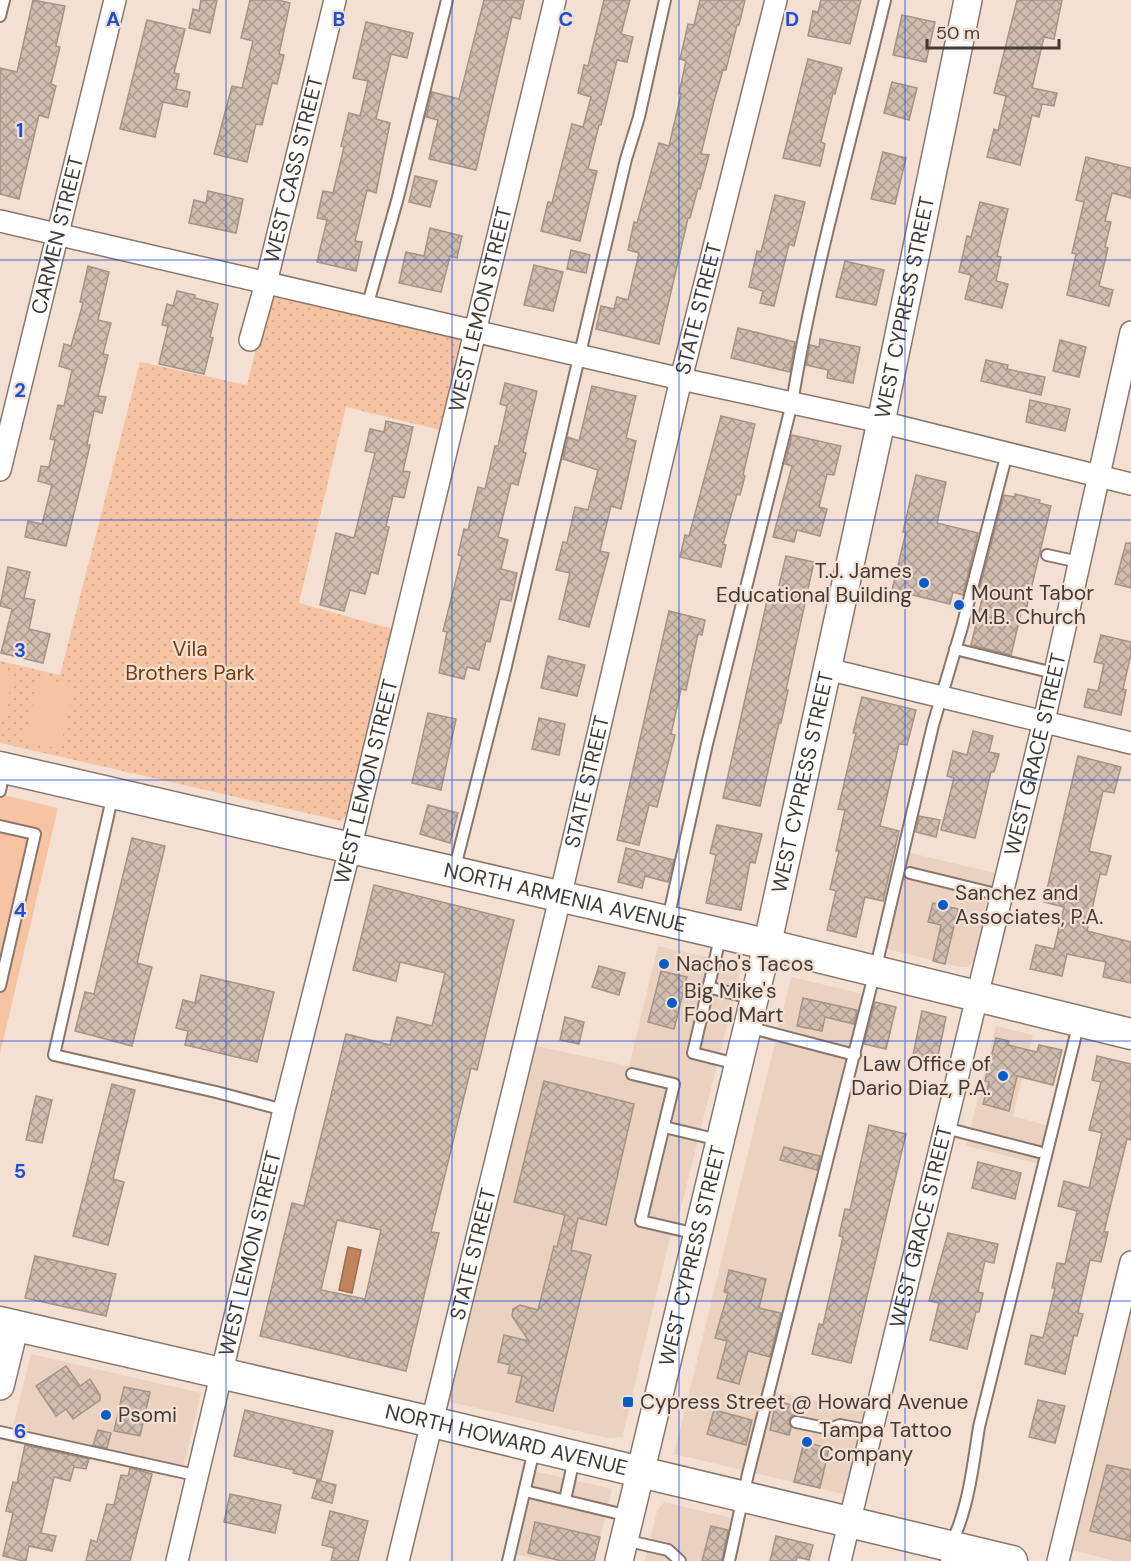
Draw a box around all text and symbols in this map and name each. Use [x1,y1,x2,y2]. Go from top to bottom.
text: A [106,6,120,32]
text: B [333,6,345,32]
text: C [559,6,573,32]
text: D [785,6,799,32]
scale bar [927,12,1059,50]
text: 50 m [936,21,980,45]
street label: WEST CASS STREET [257,73,330,266]
text: 1 [16,117,24,143]
street label: CARMEN STREET [25,153,90,317]
street label: WEST CYPRESS STREET [868,193,941,421]
street label: WEST LEMON STREET [442,204,519,415]
street label: STATE STREET [669,239,729,378]
text: 2 [14,377,26,403]
place label: T.J. James Educational Building [716,557,912,609]
marker: T.J. James Educational Building [917,576,931,590]
place label: Mount Tabor M.B. Church [971,579,1094,631]
marker: Mount Tabor M.B. Church [952,598,966,612]
park label: Vila Brothers Park [125,635,255,687]
text: 3 [14,637,26,663]
street label: WEST GRACE STREET [998,650,1073,858]
street label: WEST CYPRESS STREET [765,669,840,896]
street label: WEST LEMON STREET [328,676,405,887]
street label: STATE STREET [558,712,616,851]
street label: NORTH ARMENIA AVENUE [441,856,689,939]
place label: Sanchez and Associates, P.A. [955,879,1103,931]
text: 4 [14,897,27,923]
marker: Sanchez and Associates, P.A. [936,898,950,912]
place label: Nacho's Tacos [676,950,814,978]
marker: Nacho's Tacos [657,957,671,971]
place label: Big Mike's Food Mart [684,977,784,1029]
marker: Big Mike's Food Mart [665,996,679,1010]
place label: Law Office of Dario Diaz, P.A. [851,1050,991,1102]
marker: Law Office of Dario Diaz, P.A. [996,1069,1010,1083]
street label: WEST GRACE STREET [883,1123,959,1331]
street label: WEST CYPRESS STREET [652,1142,733,1369]
street label: WEST LEMON STREET [212,1148,288,1359]
text: 5 [14,1158,26,1184]
street label: STATE STREET [443,1185,503,1323]
place label: Cypress Street @ Howard Avenue [640,1388,969,1416]
marker: Cypress Street @ Howard Avenue [621,1395,635,1409]
street label: NORTH HOWARD AVENUE [382,1398,630,1482]
place label: Psomi [118,1401,177,1429]
marker: Psomi [99,1408,113,1422]
place label: Tampa Tattoo Company [819,1416,952,1468]
text: 6 [14,1418,26,1444]
marker: Tampa Tattoo Company [800,1435,814,1449]

